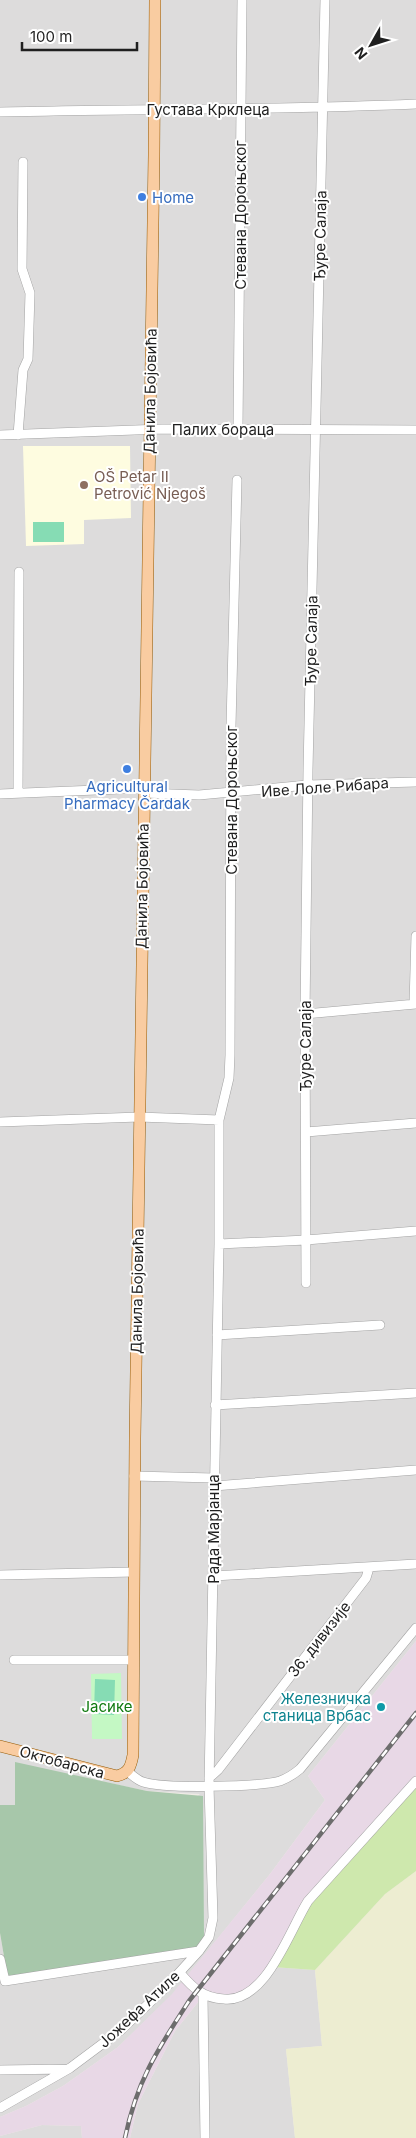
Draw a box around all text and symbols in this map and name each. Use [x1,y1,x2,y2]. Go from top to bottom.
scale bar [22,20,138,52]
north arrow [346,20,396,70]
text: 100 m [30,27,72,46]
text: N [351,44,370,63]
street label: Густава Крклеца [146,100,270,119]
street label: Стевана Дороњског [231,140,250,290]
place label: Home [152,188,194,207]
street label: Ђуре Салаја [310,190,330,282]
marker: Home [136,191,148,203]
street label: Данила Бојовића [139,328,161,454]
street label: Палих бораца [172,420,274,439]
place label: OŠ Petar II Petrović Njegoš [94,467,206,503]
marker: OŠ Petar II Petrović Njegoš [78,479,90,491]
street label: Ђуре Салаја [301,595,321,687]
street label: Стевана Дороњског [222,725,241,875]
marker: Agricultural Pharmacy Čardak [121,763,133,775]
street label: Иве Лоле Рибара [260,773,390,801]
place label: Agricultural Pharmacy Čardak [64,777,191,813]
street label: Данила Бојовића [131,823,153,949]
street label: Ђуре Салаја [296,1000,315,1092]
street label: Данила Бојовића [126,1228,148,1354]
street label: Рада Марјанца [204,1474,223,1584]
street label: 36. дивизије [284,1597,354,1681]
place label: Железничка станица Врбас [263,1689,371,1725]
park label: Јасике [82,1697,132,1716]
marker: Железничка станица Врбас [375,1701,387,1713]
street label: Октобарска [18,1742,106,1782]
street label: Јожефа Атиле [94,1966,184,2052]

